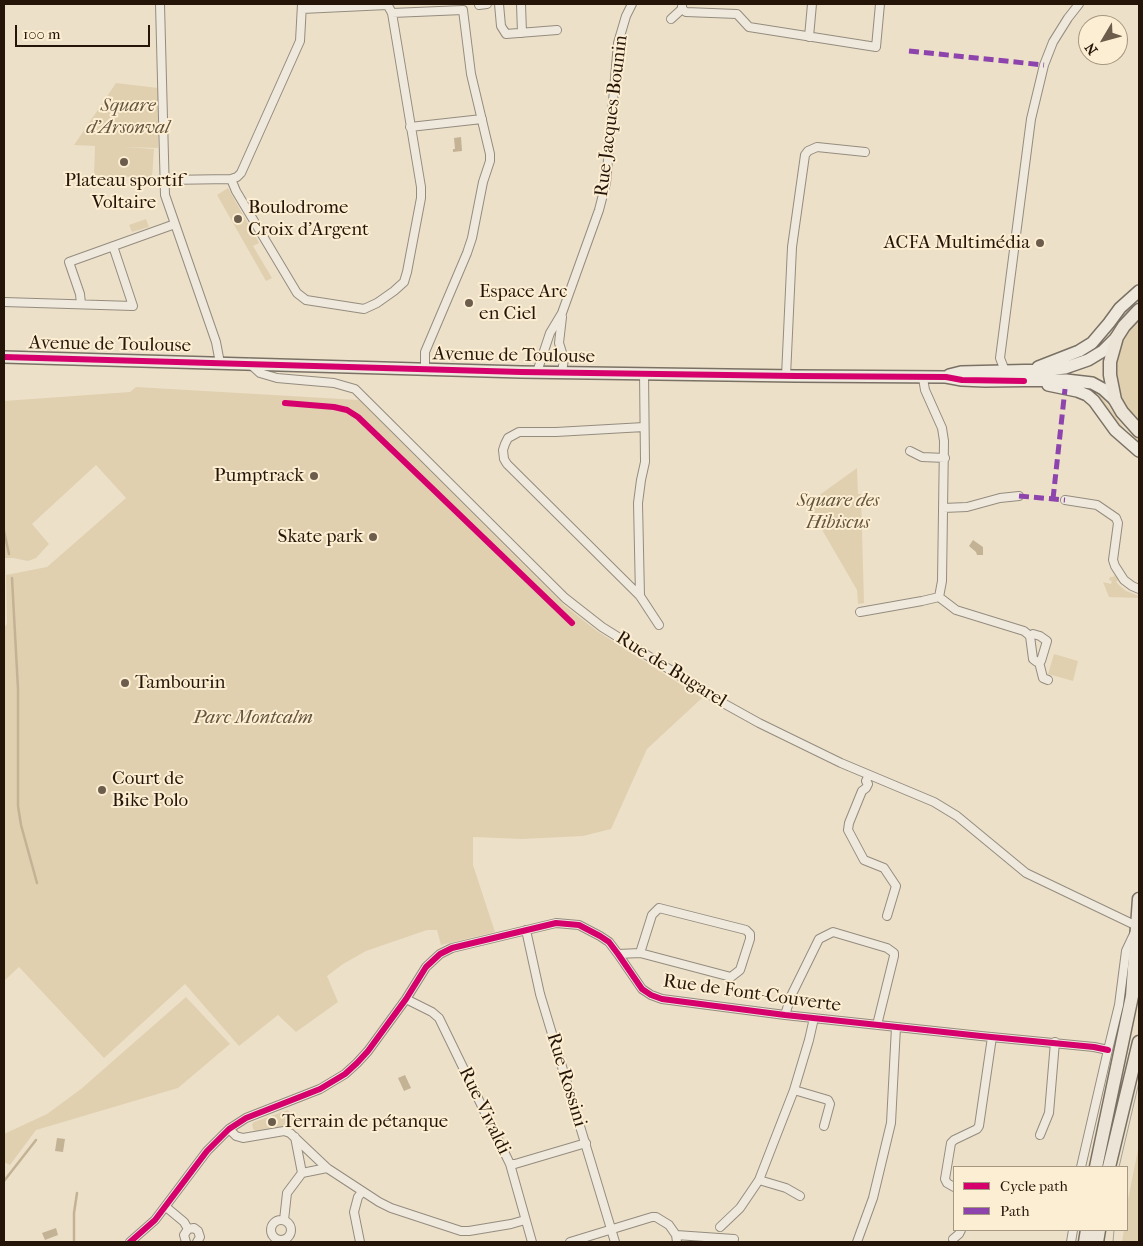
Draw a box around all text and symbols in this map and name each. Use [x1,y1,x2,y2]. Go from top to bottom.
scale bar [18,15,152,47]
north arrow [1078,15,1128,65]
text: 100 m [23,25,61,43]
street label: Rue Jacques Bounin [591,34,633,198]
text: N [1081,39,1101,58]
park label: Square d'Arsonval [86,95,170,139]
marker: Plateau sportif Voltaire [118,156,130,168]
place label: Plateau sportif Voltaire [65,170,183,214]
place label: Boulodrome Croix d'Argent [248,197,369,241]
marker: Boulodrome Croix d'Argent [232,213,244,225]
place label: ACFA Multimédia [884,232,1030,254]
marker: ACFA Multimédia [1034,237,1046,249]
place label: Espace Arc en Ciel [479,281,567,325]
marker: Espace Arc en Ciel [463,297,475,309]
street label: Avenue de Toulouse [29,332,191,358]
street label: Avenue de Toulouse [433,343,595,369]
place label: Pumptrack [214,465,304,487]
marker: Pumptrack [308,470,320,482]
park label: Square des Hibiscus [797,490,879,534]
place label: Skate park [278,526,363,548]
marker: Skate park [367,531,379,543]
street label: Rue de Bugarel [612,627,730,713]
place label: Tambourin [135,672,226,694]
marker: Tambourin [119,677,131,689]
park label: Parc Montcalm [193,707,313,729]
place label: Court de Bike Polo [112,768,188,812]
marker: Court de Bike Polo [96,784,108,796]
street label: Rue de Font-Couverte [662,970,842,1018]
street label: Rue Rossini [541,1030,591,1130]
street label: Rue Vivaldi [453,1064,515,1158]
place label: Terrain de pétanque [282,1111,448,1133]
marker: Terrain de pétanque [266,1116,278,1128]
legend [953,1166,1128,1231]
text: Cycle path [1000,1177,1068,1195]
text: Path [1000,1202,1030,1220]

